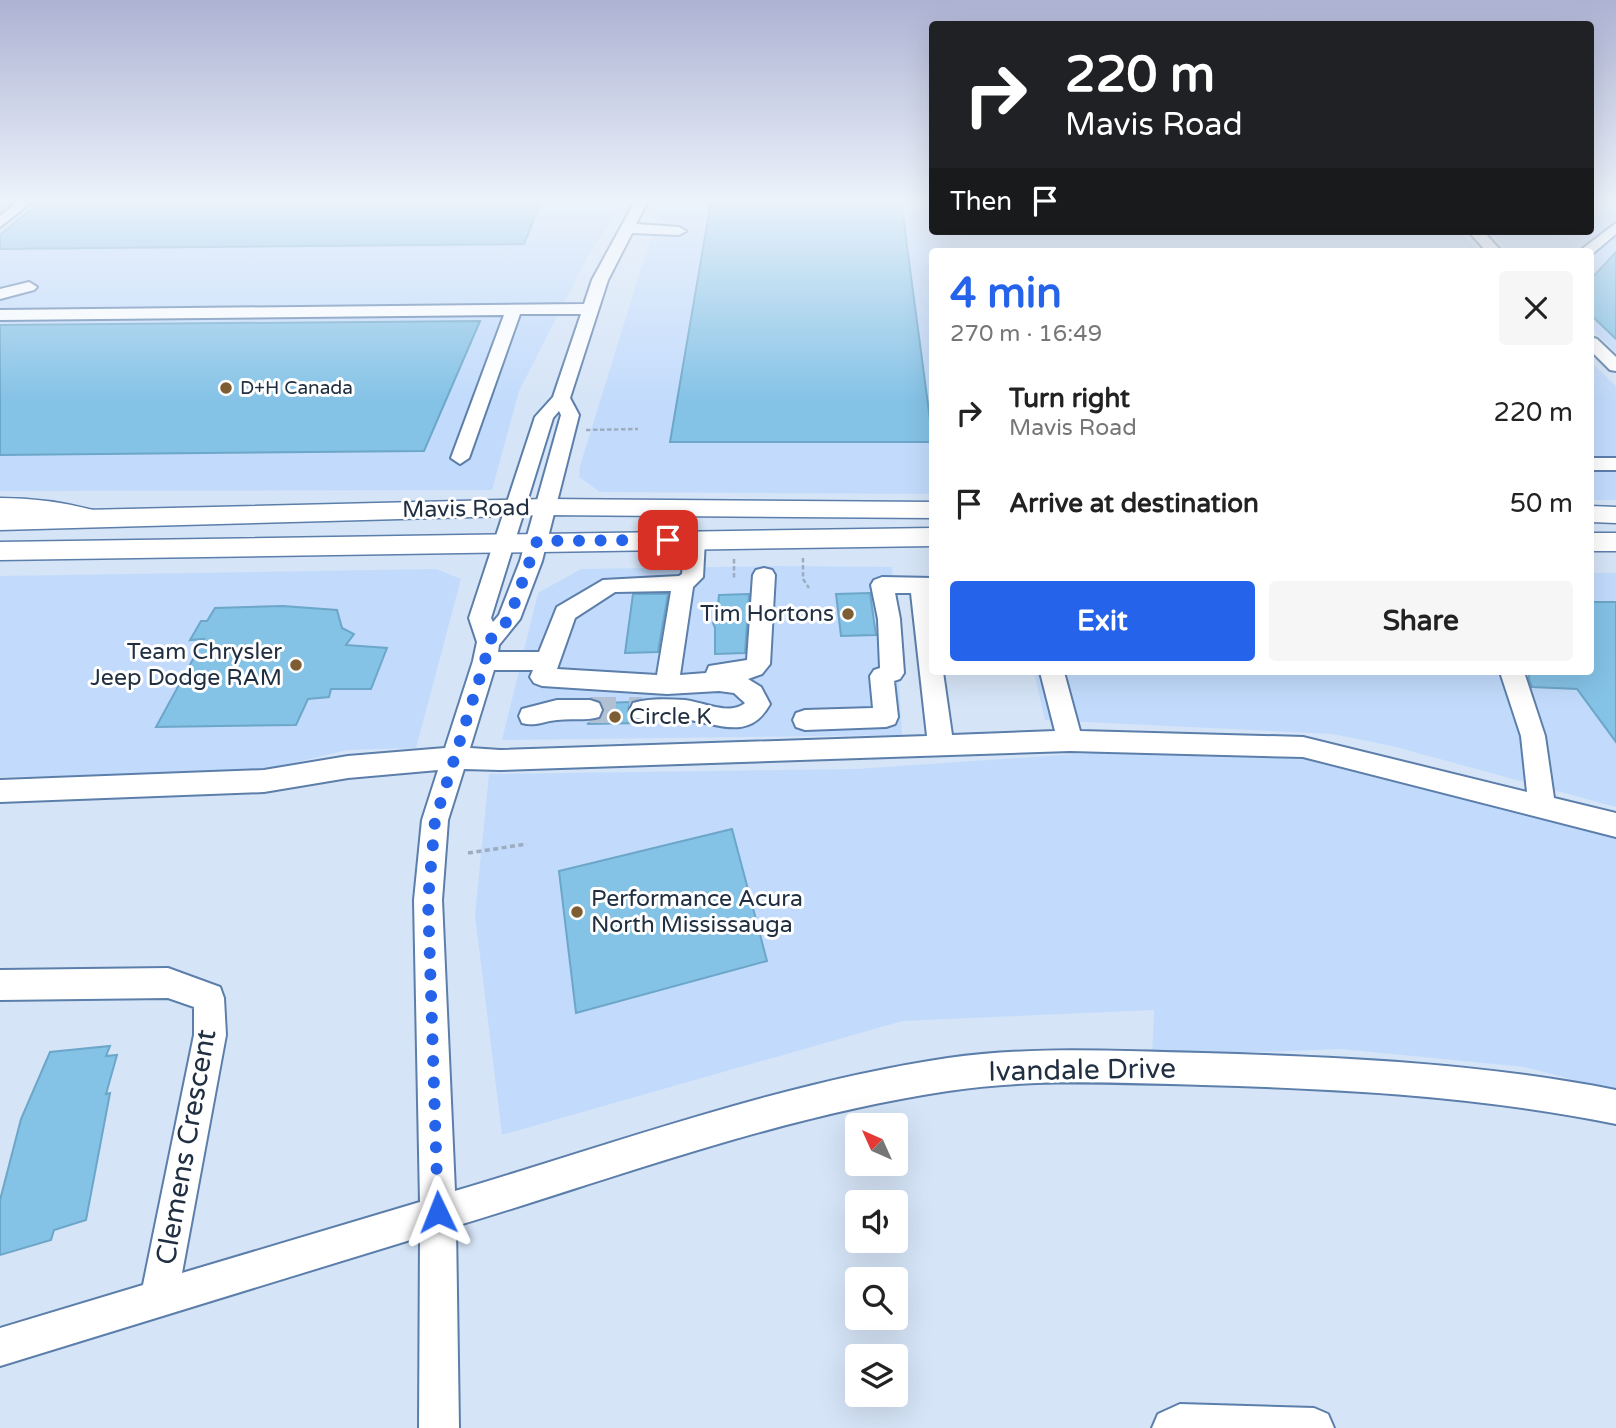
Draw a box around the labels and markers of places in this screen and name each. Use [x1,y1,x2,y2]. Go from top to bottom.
place label: D+H Canada [240,377,353,399]
marker: D+H Canada [218,380,234,396]
pin [638,510,698,570]
place label: Tim Hortons [700,600,834,628]
marker: Tim Hortons [840,606,856,622]
place label: Team Chrysler Jeep Dodge RAM [90,638,282,692]
marker: Team Chrysler Jeep Dodge RAM [288,657,304,673]
place label: Circle K [629,703,712,731]
marker: Circle K [607,709,623,725]
place label: Performance Acura North Mississauga [591,885,803,939]
marker: Performance Acura North Mississauga [569,904,585,920]

